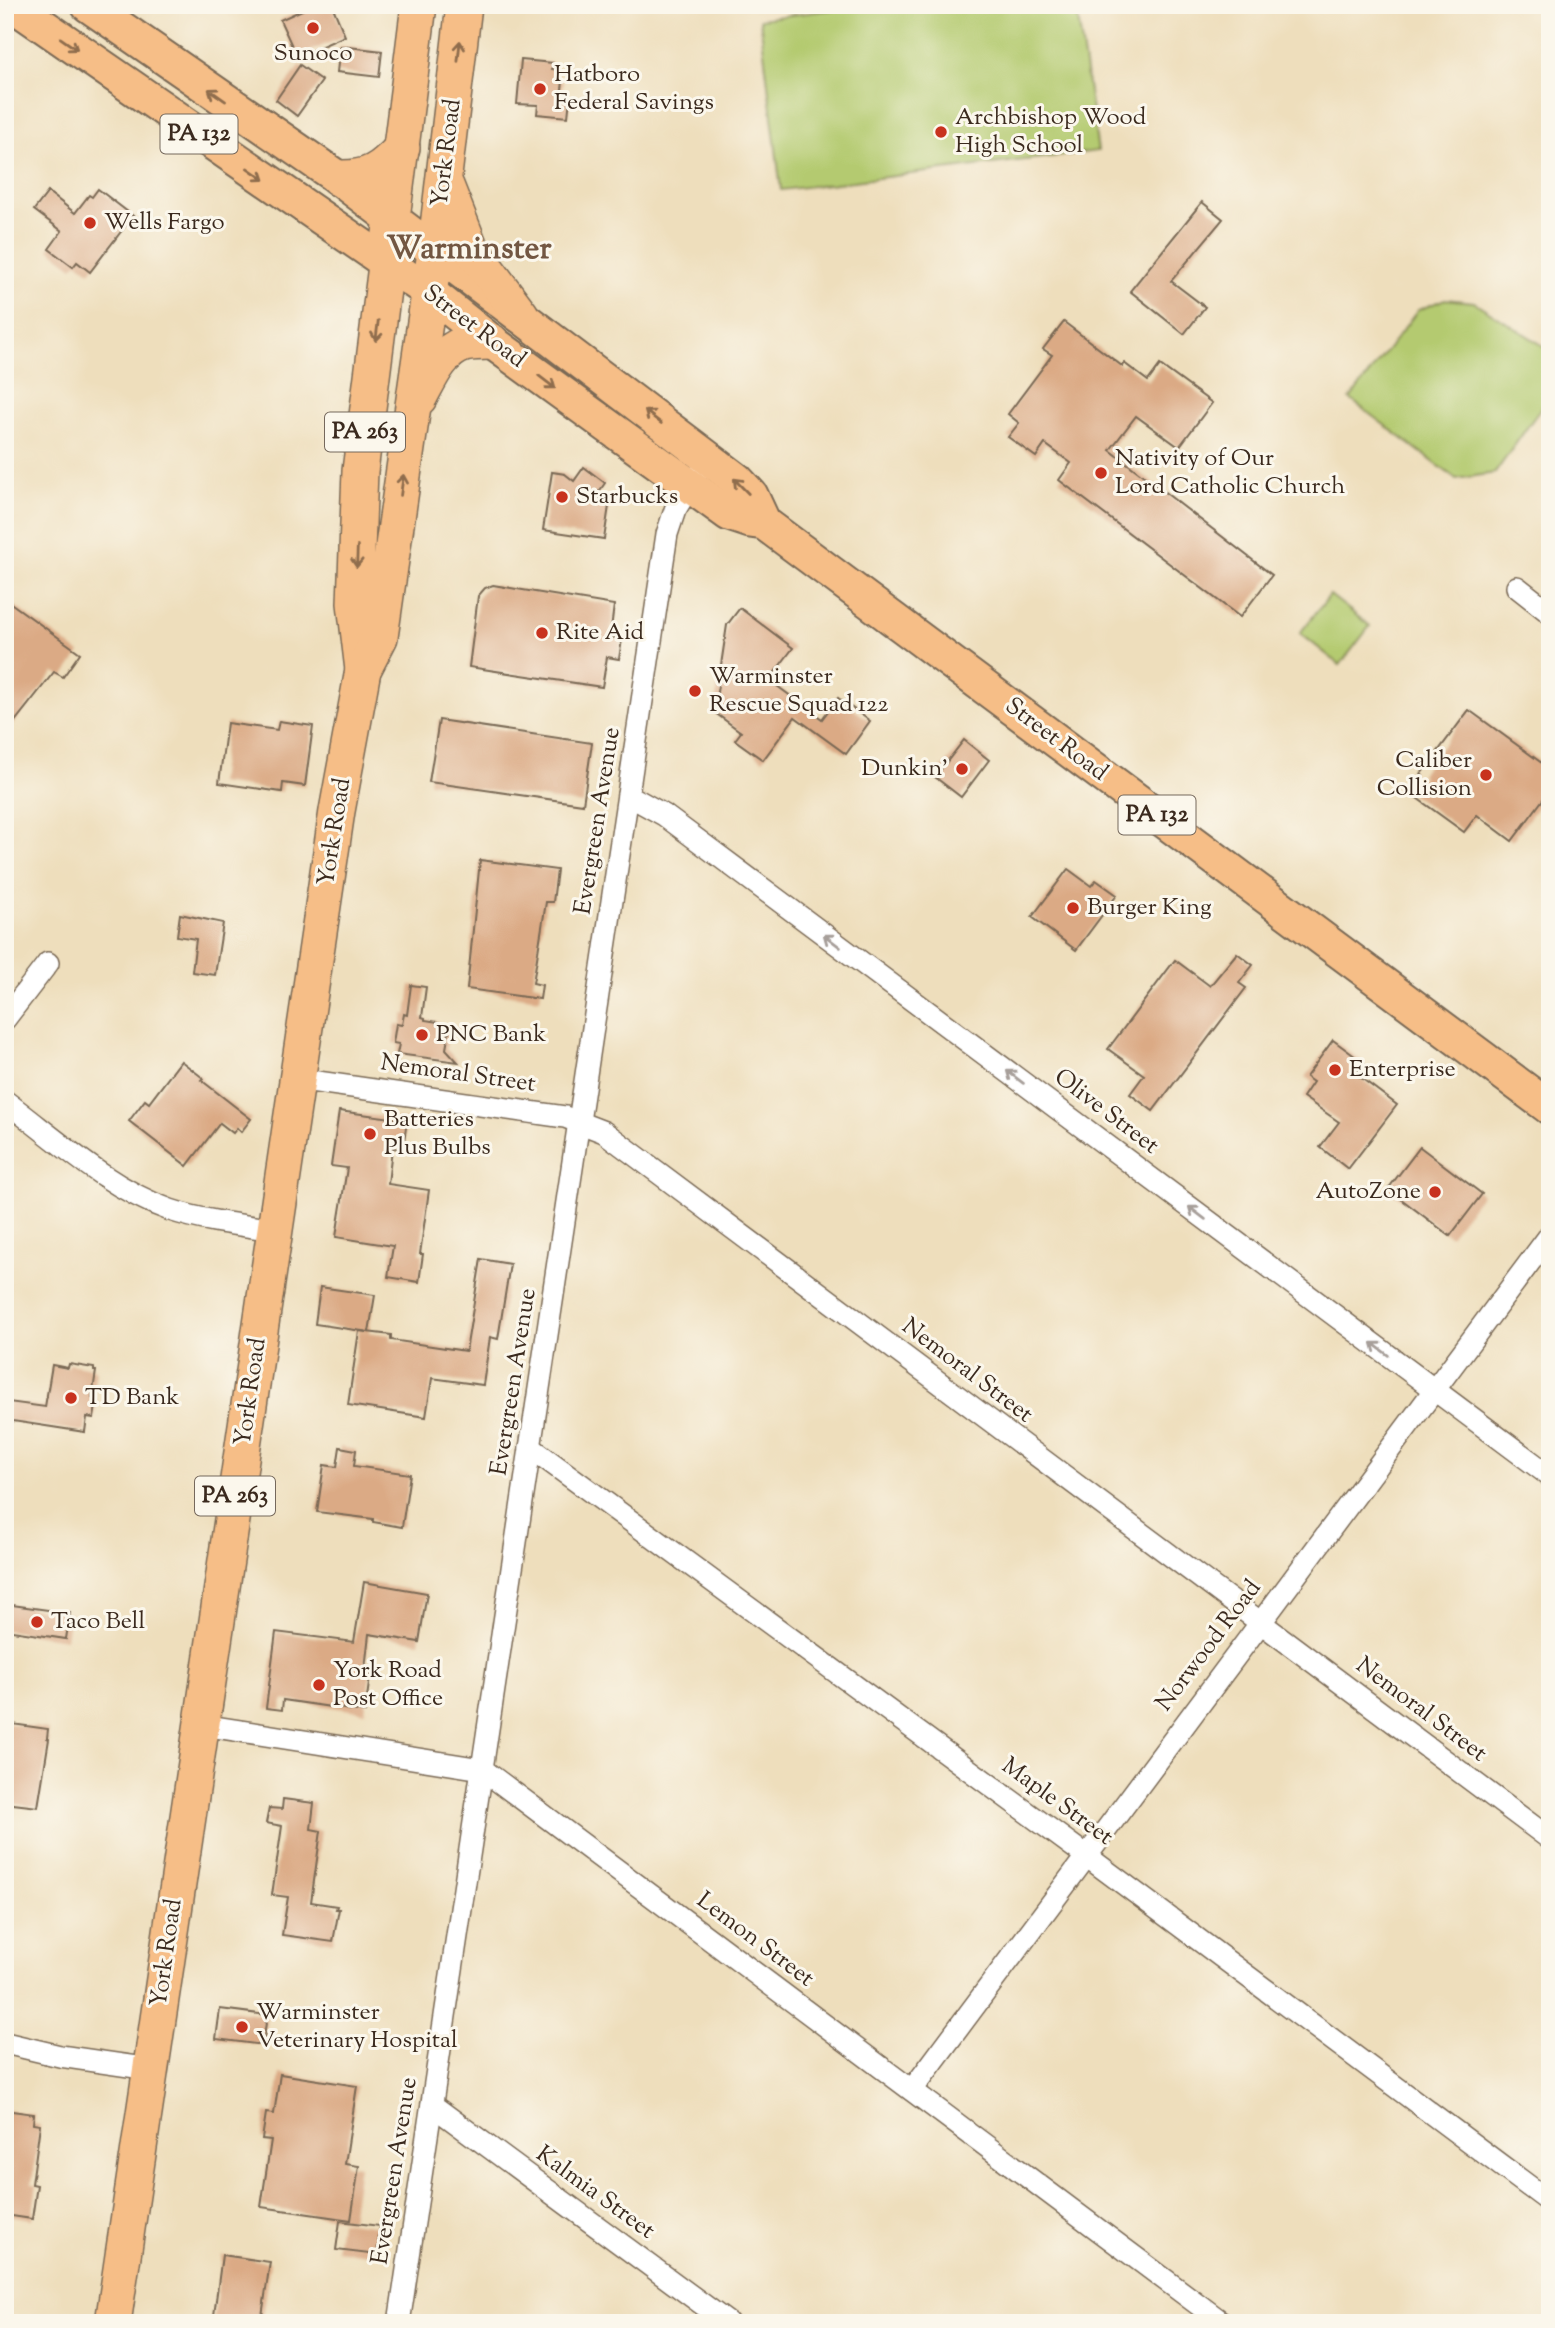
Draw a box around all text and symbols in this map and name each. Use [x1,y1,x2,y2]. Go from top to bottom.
marker: Sunoco [305,20,321,36]
one-way arrow [59,37,78,51]
place label: Sunoco [273,37,353,71]
one-way arrow [453,40,466,63]
place label: Hatboro Federal Savings [554,58,714,120]
marker: Hatboro Federal Savings [532,81,548,97]
one-way arrow [208,88,227,103]
street label: York Road [423,96,471,209]
place label: Archbishop Wood High School [955,101,1147,163]
road number: PA 132 [160,114,238,154]
marker: Archbishop Wood High School [933,124,949,140]
one-way arrow [246,167,265,181]
place label: Wells Fargo [104,206,225,240]
marker: Wells Fargo [82,215,98,231]
district label: Warminster [387,227,552,273]
street label: Street Road [415,277,533,377]
one-way arrow [371,319,384,341]
one-way arrow [537,375,556,390]
one-way arrow [644,410,663,424]
road number: PA 263 [325,412,405,452]
place label: Nativity of Our Lord Catholic Church [1115,442,1345,504]
marker: Nativity of Our Lord Catholic Church [1093,465,1109,481]
one-way arrow [396,475,409,497]
one-way arrow [733,478,750,495]
place label: Starbucks [576,480,678,514]
marker: Starbucks [554,489,570,505]
one-way arrow [350,545,363,568]
place label: Rite Aid [556,616,645,650]
marker: Rite Aid [534,625,550,641]
place label: Warminster Rescue Squad 122 [709,660,888,722]
marker: Warminster Rescue Squad 122 [687,683,703,699]
street label: Street Road [997,690,1115,790]
street label: Evergreen Avenue [566,725,630,917]
place label: Caliber Collision [1377,744,1472,806]
place label: Dunkin' [861,752,948,786]
marker: Dunkin' [954,761,970,777]
marker: Caliber Collision [1478,767,1494,783]
street label: York Road [310,775,360,888]
road number: PA 132 [1118,796,1196,834]
place label: Burger King [1087,891,1212,925]
marker: Burger King [1065,900,1081,916]
one-way arrow [824,933,842,948]
place label: PNC Bank [436,1018,546,1052]
marker: PNC Bank [414,1027,430,1043]
street label: Nemoral Street [378,1046,538,1102]
place label: Enterprise [1349,1053,1456,1087]
street label: Olive Street [1046,1061,1166,1163]
marker: Enterprise [1327,1062,1343,1078]
one-way arrow [1006,1069,1024,1084]
place label: Batteries Plus Bulbs [384,1103,491,1165]
marker: Batteries Plus Bulbs [362,1126,378,1142]
place label: AutoZone [1315,1175,1421,1209]
marker: AutoZone [1427,1184,1443,1200]
one-way arrow [1188,1206,1207,1220]
street label: Evergreen Avenue [482,1286,546,1478]
street label: Nemoral Street [894,1310,1040,1432]
street label: York Road [227,1335,275,1448]
one-way arrow [1371,1341,1389,1356]
place label: TD Bank [85,1381,179,1415]
marker: TD Bank [63,1390,79,1406]
road number: PA 263 [195,1476,275,1516]
street label: Norwood Road [1148,1573,1270,1719]
place label: Taco Bell [51,1605,145,1639]
marker: Taco Bell [29,1614,45,1630]
street label: Nemoral Street [1348,1649,1494,1771]
place label: York Road Post Office [333,1654,443,1716]
marker: York Road Post Office [311,1677,327,1693]
street label: Maple Street [994,1750,1120,1854]
street label: Lemon Street [689,1884,821,1996]
street label: York Road [143,1896,191,2009]
place label: Warminster Veterinary Hospital [256,1996,458,2058]
marker: Warminster Veterinary Hospital [234,2019,250,2035]
street label: Evergreen Avenue [363,2075,427,2267]
street label: Kalmia Street [528,2138,662,2248]

